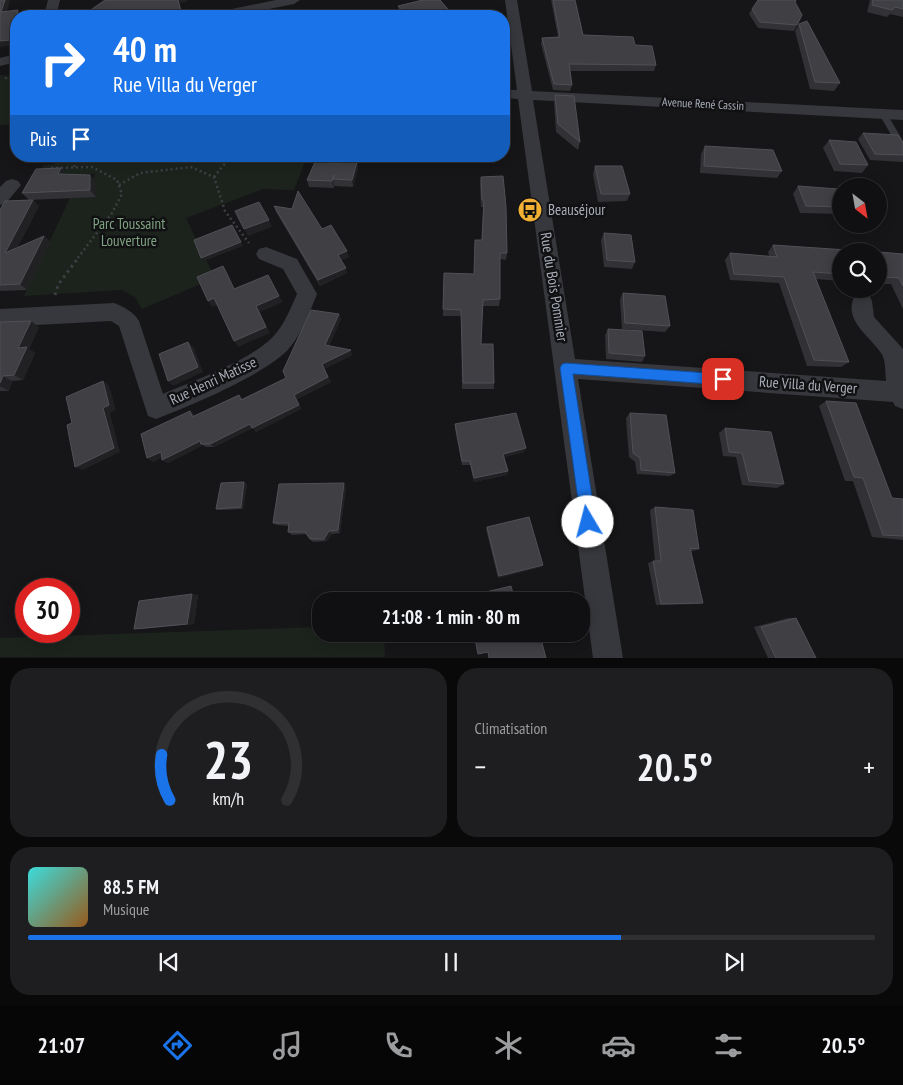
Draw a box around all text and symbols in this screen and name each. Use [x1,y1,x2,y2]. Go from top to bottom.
text: 40 m [113,26,177,72]
icon: right [30,30,95,95]
text: Rue Villa du Verger [113,70,257,98]
street label: Avenue René Cassin [662,94,744,113]
icon: arrive [67,125,95,153]
text: Puis [30,127,57,151]
north arrow [832,178,888,232]
map controls [832,178,887,298]
bus stop icon: Beauséjour [517,197,543,223]
place label: Beauséjour [548,200,606,219]
park label: Parc Toussaint Louverture [93,214,165,250]
street label: Rue du Bois Pommier [536,231,573,344]
button: search [832,243,887,298]
street label: Rue Henri Matisse [166,352,259,409]
pin [702,358,744,400]
icon: arrive [709,365,737,393]
street label: Rue Villa du Verger [758,372,859,397]
position arrow [561,495,613,547]
speed limit sign: 30 [15,578,80,643]
text: 21:08 · 1 min · 80 m [382,605,520,629]
text: Climatisation [475,718,547,738]
text: 23 [203,726,253,793]
text: 20.5° [637,742,713,791]
text: − [475,748,486,785]
text: + [863,748,875,785]
text: km/h [212,787,244,810]
text: 88.5 FM [103,875,159,899]
text: Musique [103,899,149,919]
icon: previous [155,948,183,976]
icon: pause [437,948,465,976]
icon: next [720,948,748,976]
icon: directions [160,1028,195,1063]
icon: music [270,1028,305,1063]
icon: phone [381,1028,416,1063]
icon: climate [491,1028,526,1063]
icon: car [601,1028,636,1063]
icon: filters [711,1028,746,1063]
text: 21:07 [38,1031,85,1059]
text: 20.5° [821,1031,865,1059]

